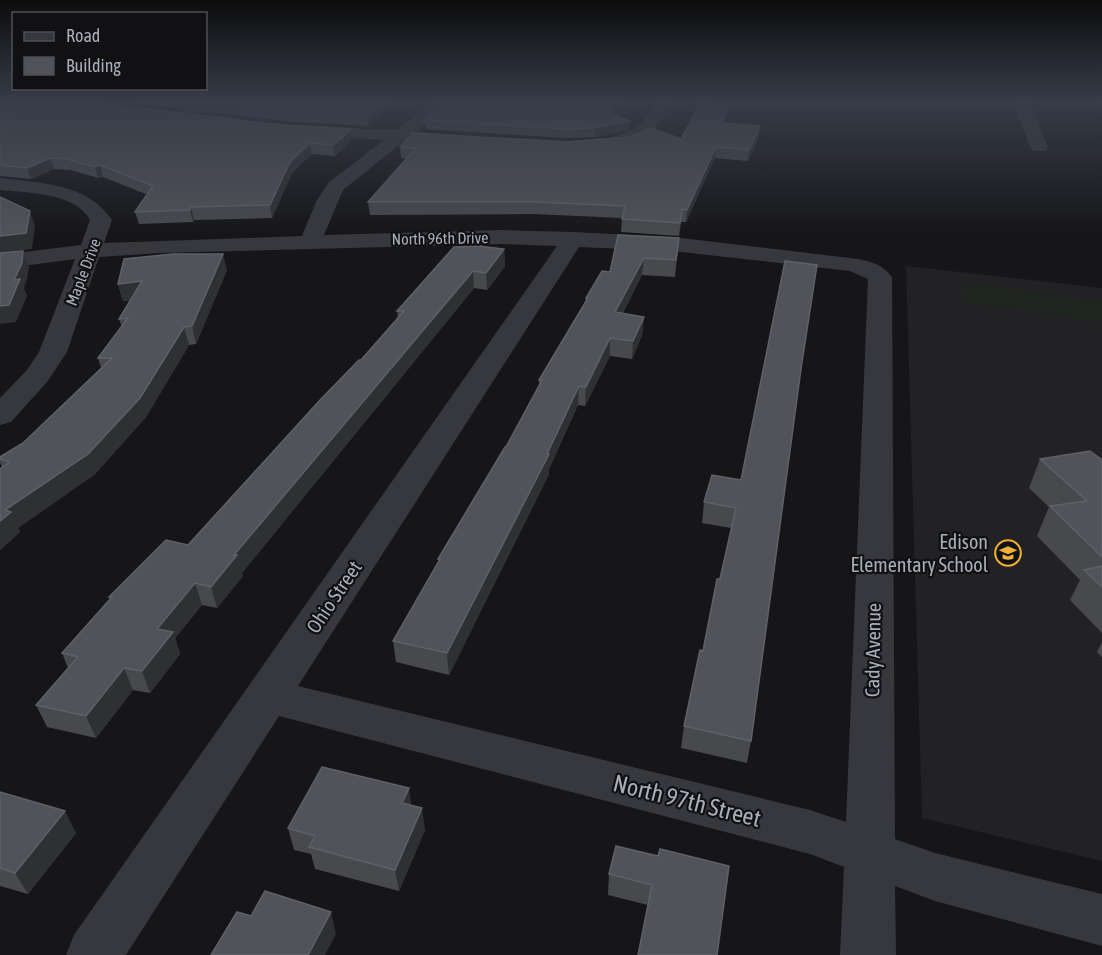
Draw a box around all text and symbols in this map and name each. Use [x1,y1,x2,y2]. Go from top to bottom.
legend [12,12,207,90]
text: Road [66,25,100,46]
text: Building [66,55,121,76]
street label: North 96th Drive [391,228,489,248]
street label: Maple Drive [62,236,105,308]
place label: Edison Elementary School [851,530,989,576]
school or university icon: Edison Elementary School [993,538,1023,568]
street label: Ohio Street [301,556,366,637]
street label: Cady Avenue [860,603,885,697]
street label: North 97th Street [611,769,764,832]

